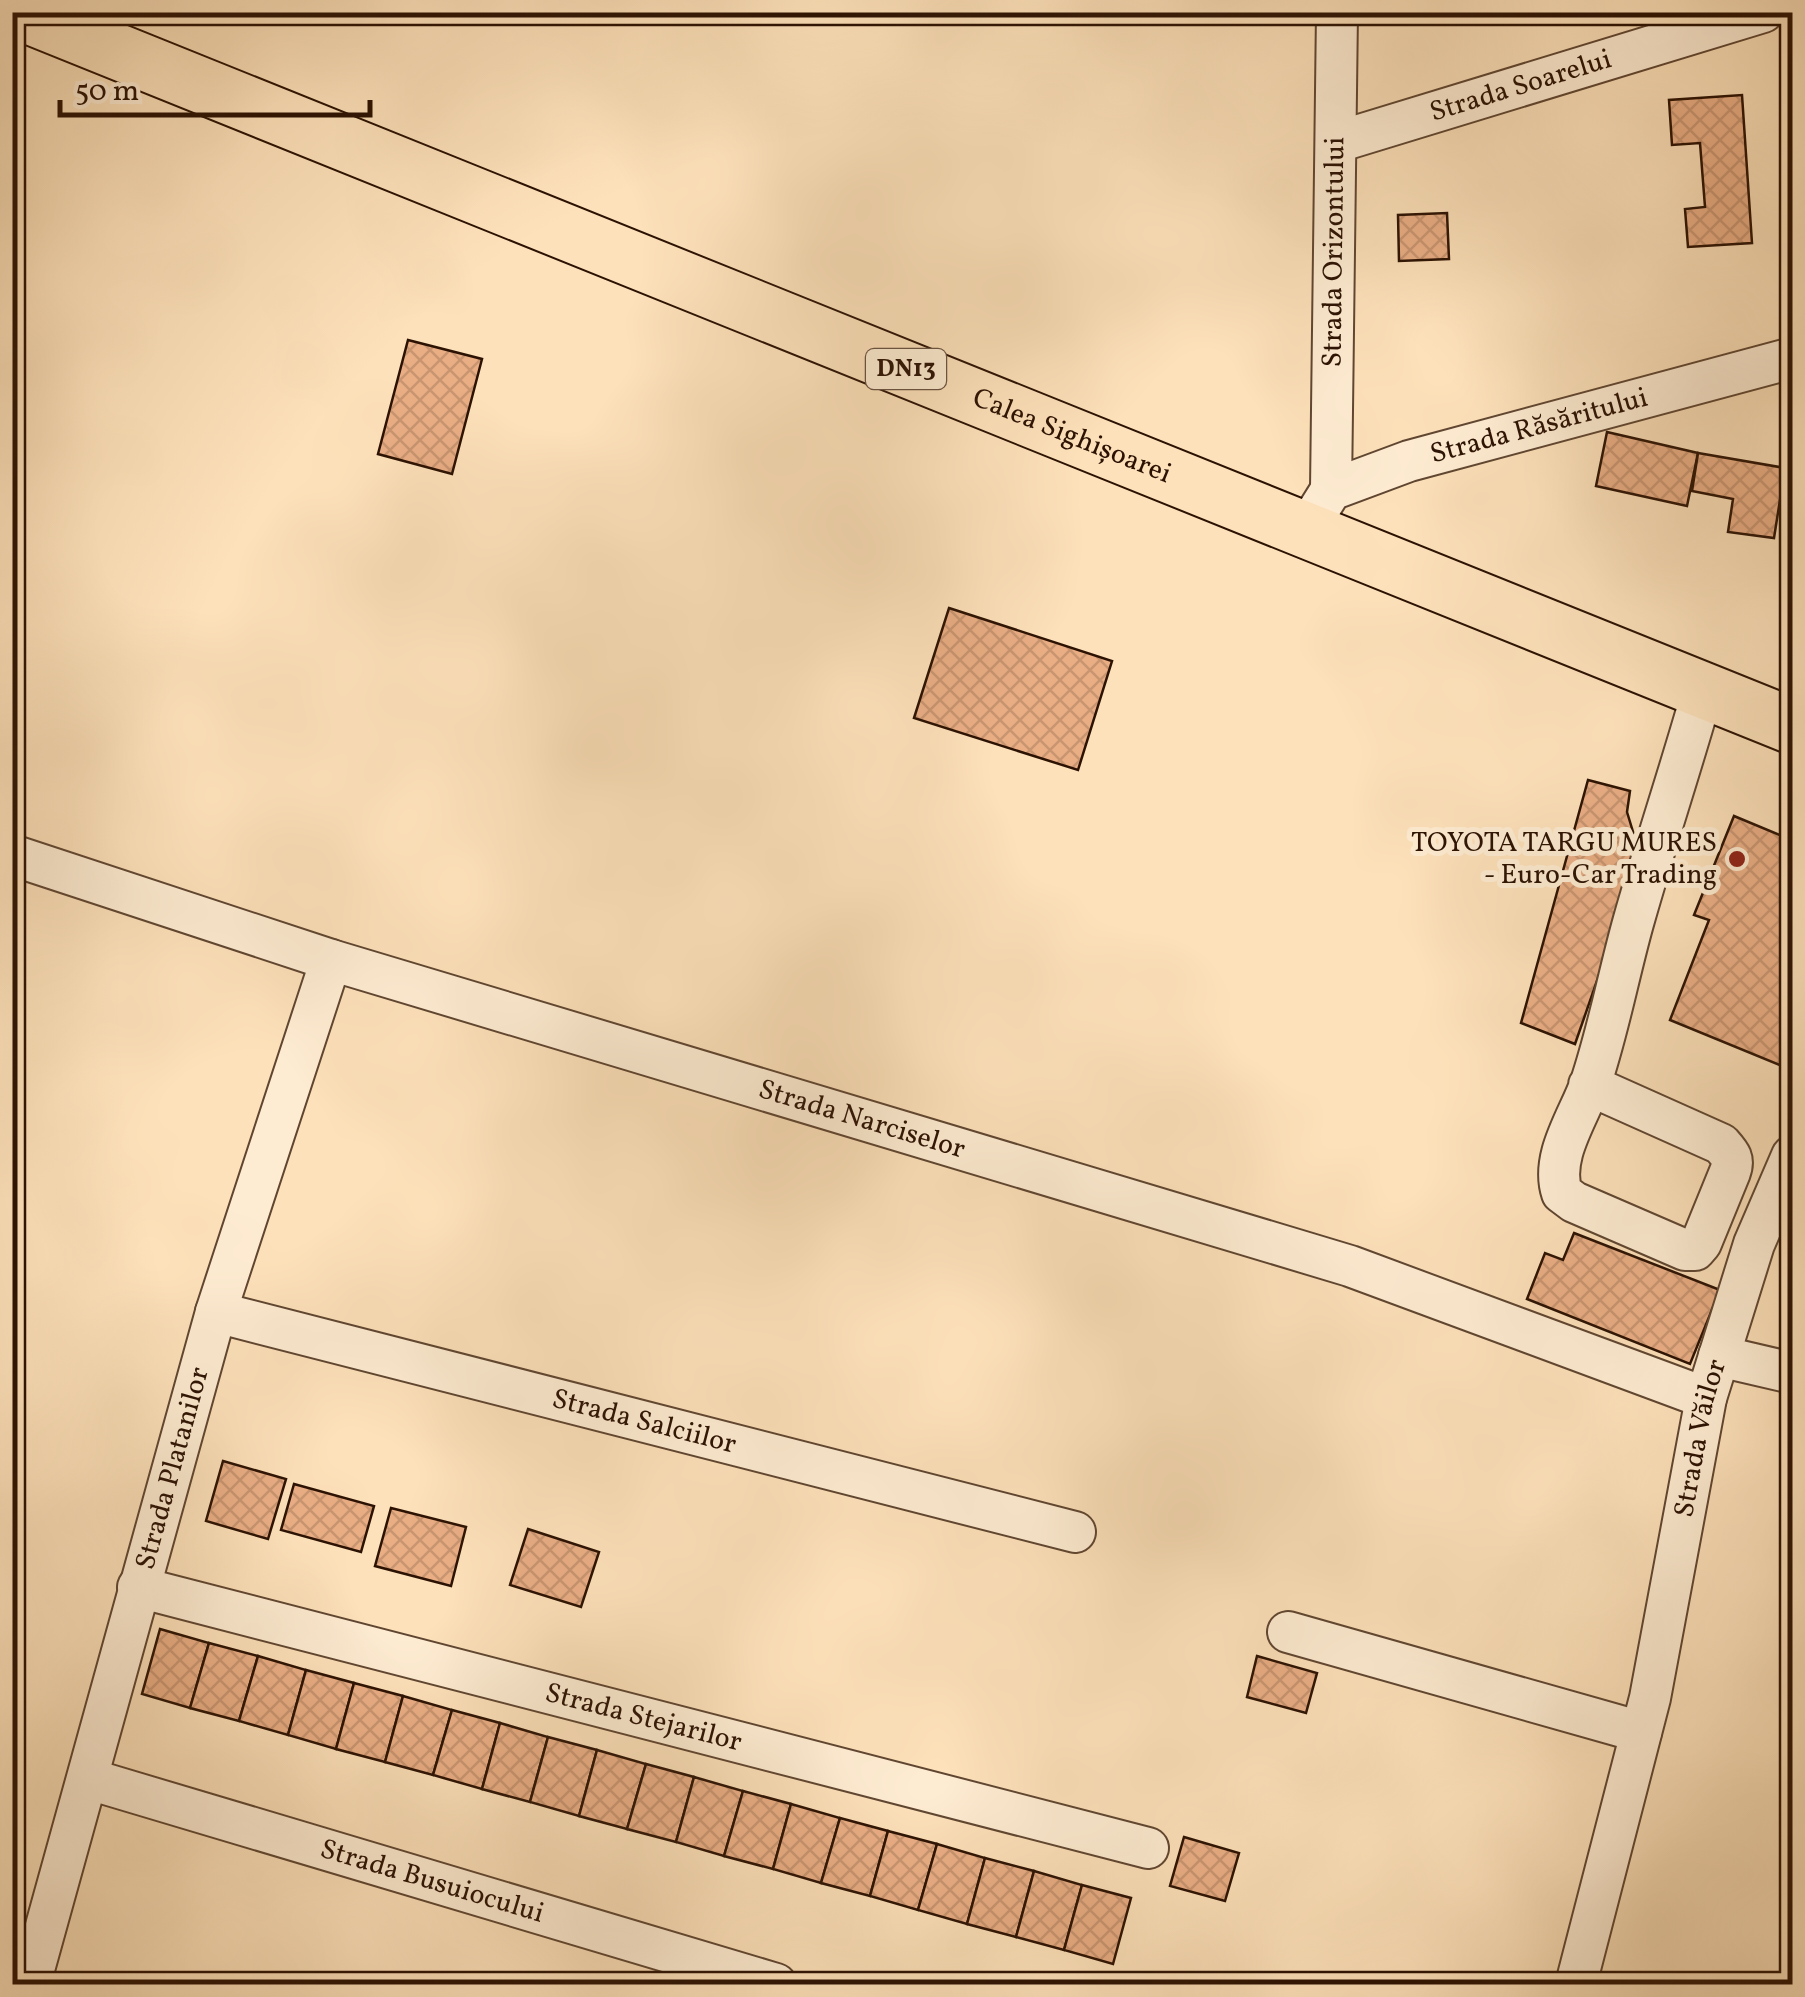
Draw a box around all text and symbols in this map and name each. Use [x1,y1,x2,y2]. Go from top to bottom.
street label: Strada Soarelui [1425,40,1616,132]
scale bar [60,55,370,117]
text: 50 m [75,71,139,113]
street label: Strada Orizontului [1313,136,1355,368]
road number: DN13 [866,349,946,389]
street label: Calea Sighișoarei [967,378,1177,494]
street label: Strada Răsăritului [1426,378,1652,474]
place label: TOYOTA TARGU MURES - Euro-Car Trading [1411,824,1717,895]
marker: TOYOTA TARGU MURES - Euro-Car Trading [1726,848,1748,870]
street label: Strada Narciselor [754,1070,970,1169]
street label: Strada Văilor [1665,1354,1737,1520]
street label: Strada Platanilor [126,1362,219,1574]
street label: Strada Salciilor [548,1379,741,1464]
street label: Strada Stejarilor [541,1673,746,1762]
street label: Strada Busuiocului [315,1830,549,1933]

